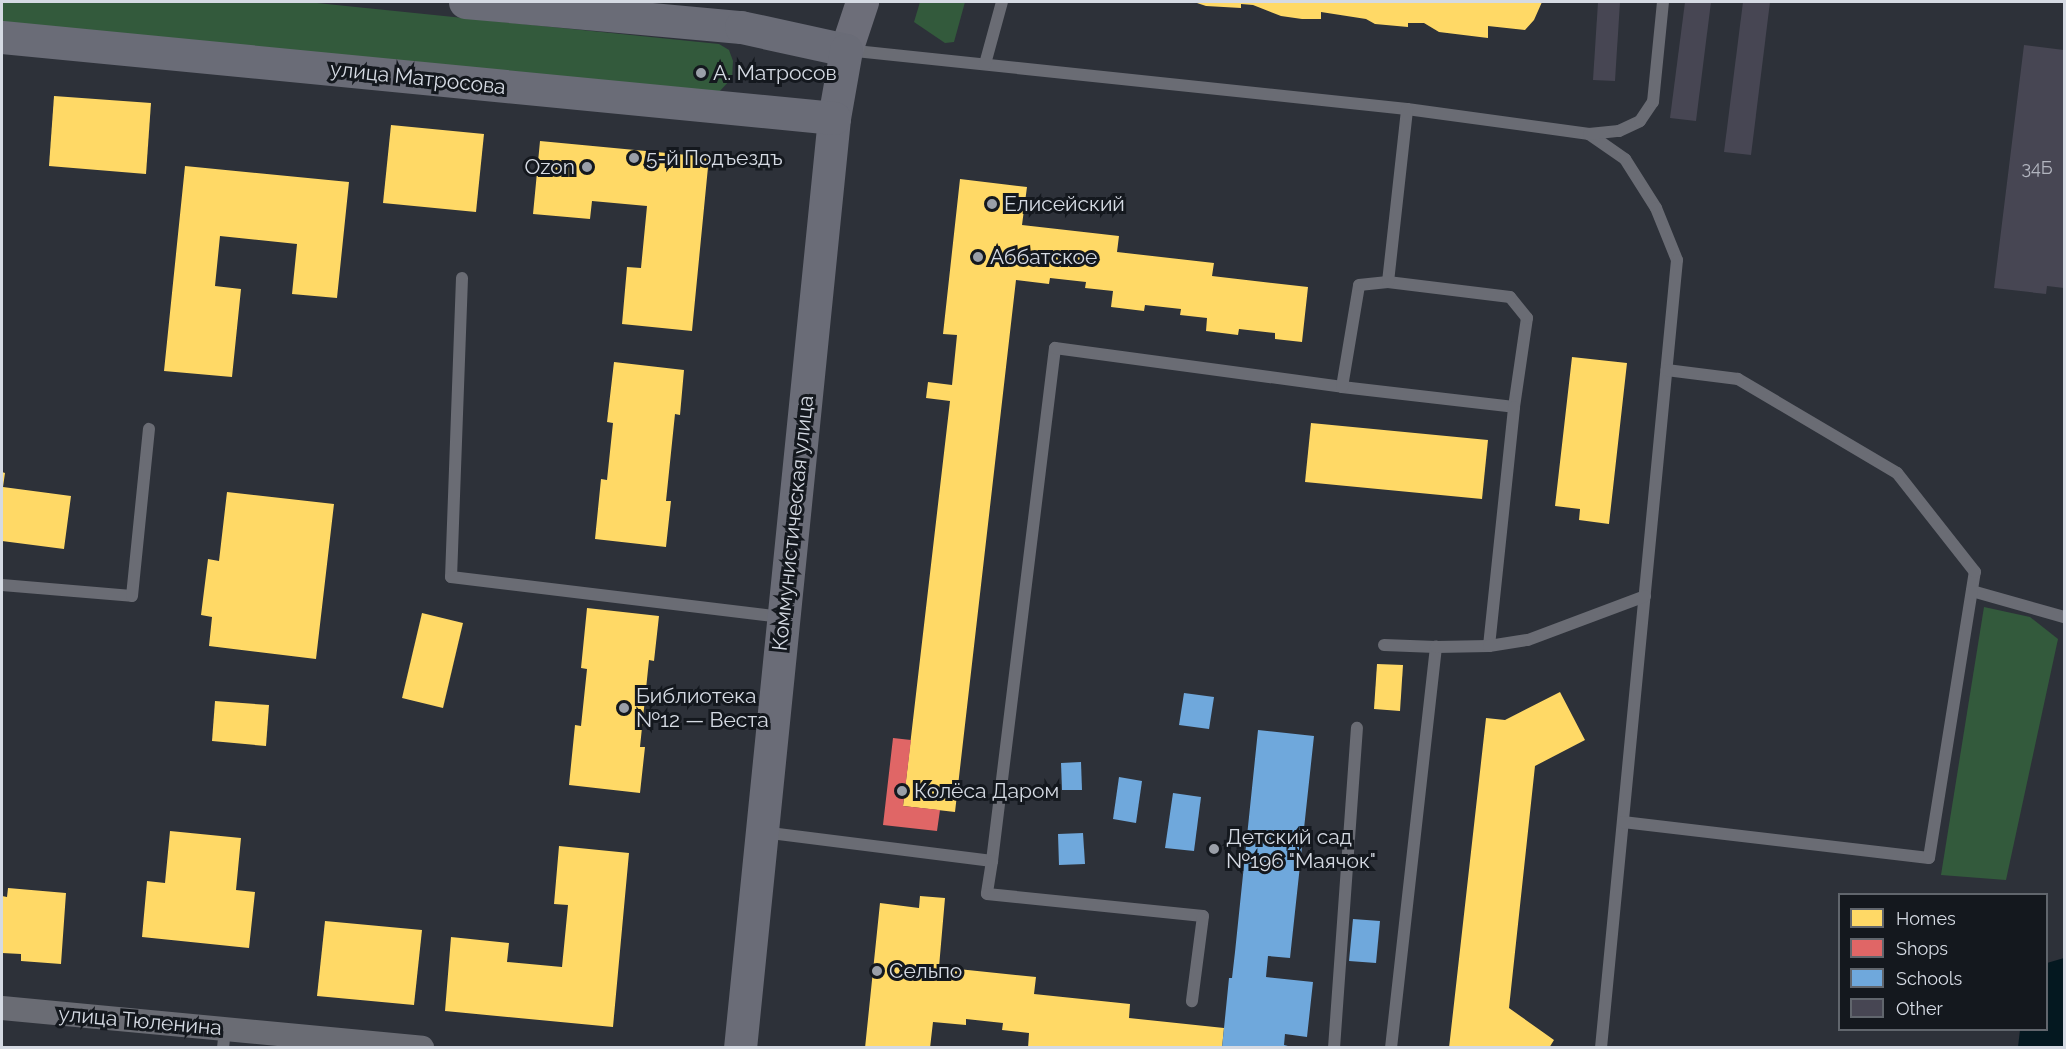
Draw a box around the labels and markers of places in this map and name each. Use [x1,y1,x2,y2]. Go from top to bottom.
place label: А. Матросов [713,60,837,86]
marker: А. Матросов [694,66,708,80]
place label: 5-й Подъездъ [646,145,783,171]
marker: 5-й Подъездъ [627,151,641,165]
place label: Ozon [524,154,575,180]
marker: Ozon [580,160,594,174]
place label: Елисейский [1004,191,1125,217]
marker: Елисейский [985,197,999,211]
place label: Аббатское [990,244,1097,270]
marker: Аббатское [971,250,985,264]
place label: Библиотека №12 — Веста [636,683,769,733]
marker: Библиотека №12 — Веста [617,701,631,715]
place label: Колёса Даром [914,778,1059,804]
marker: Колёса Даром [895,784,909,798]
place label: Детский сад №196 "Маячок" [1226,824,1376,874]
marker: Детский сад №196 "Маячок" [1207,842,1221,856]
place label: Сельпо [889,958,962,984]
marker: Сельпо [870,964,884,978]

